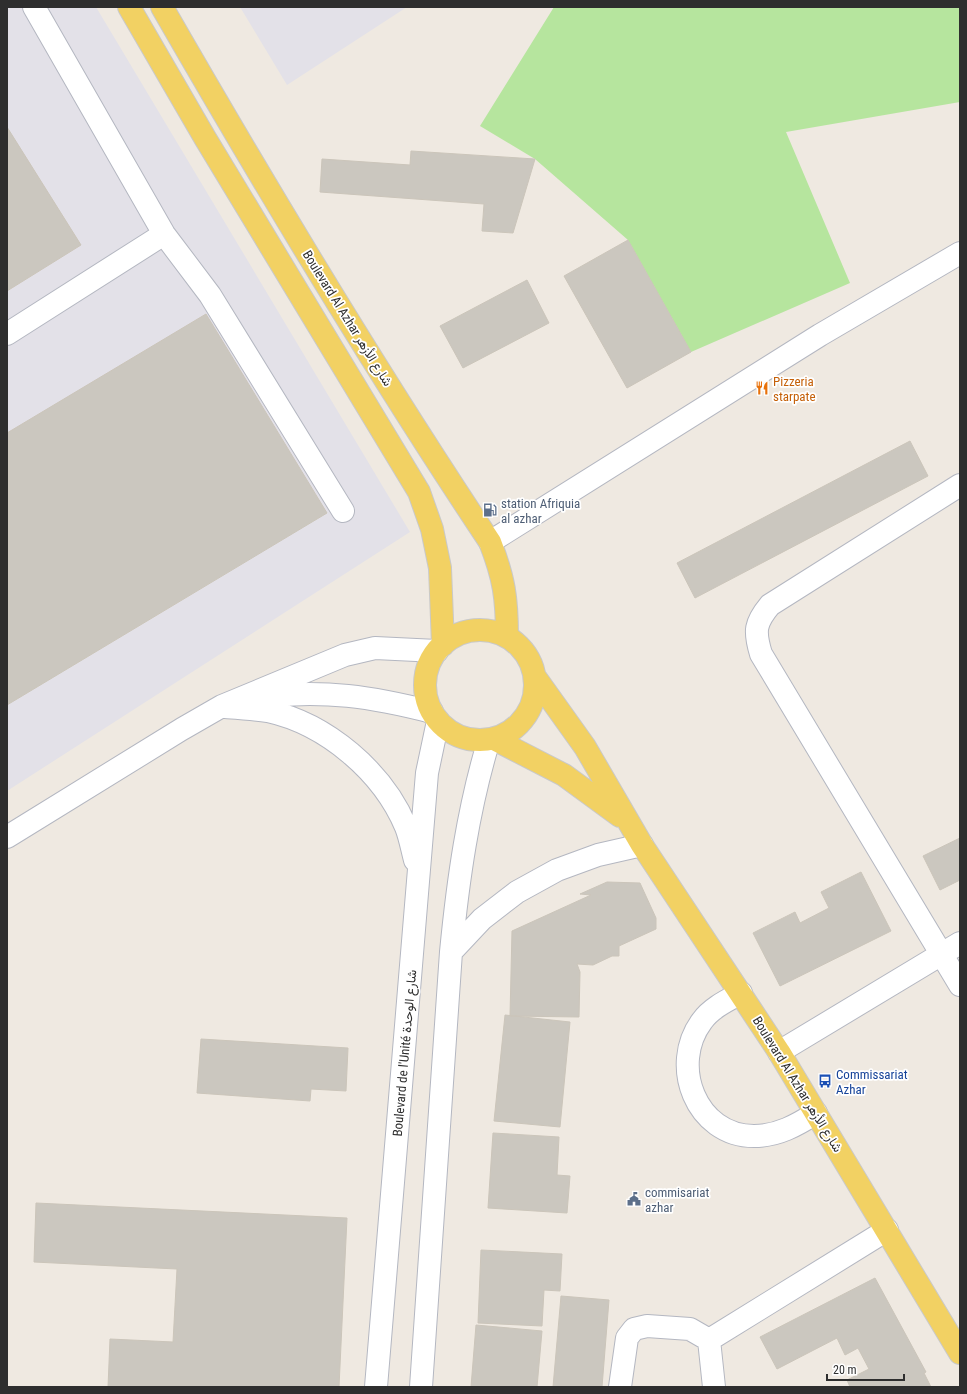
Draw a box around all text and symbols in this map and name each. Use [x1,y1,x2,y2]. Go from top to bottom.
street label: Boulevard Al Azhar شارع الأزهر [298,248,396,390]
place label: Pizzeria starpate [773,374,816,404]
restaurant icon: Pizzeria starpate [754,380,770,396]
place label: station Afriquia al azhar [501,496,580,526]
fuel station icon: station Afriquia al azhar [482,502,498,518]
street label: Boulevard de l'Unité شارع الوحدة [390,969,421,1137]
street label: Boulevard Al Azhar شارع الأزهر [748,1014,846,1156]
place label: Commissariat Azhar [836,1067,908,1097]
bus stop icon: Commissariat Azhar [817,1073,833,1089]
place label: commisariat azhar [645,1185,709,1215]
public building icon: commisariat azhar [626,1191,642,1207]
scale bar [827,1356,904,1382]
text: 20 m [833,1363,857,1377]

